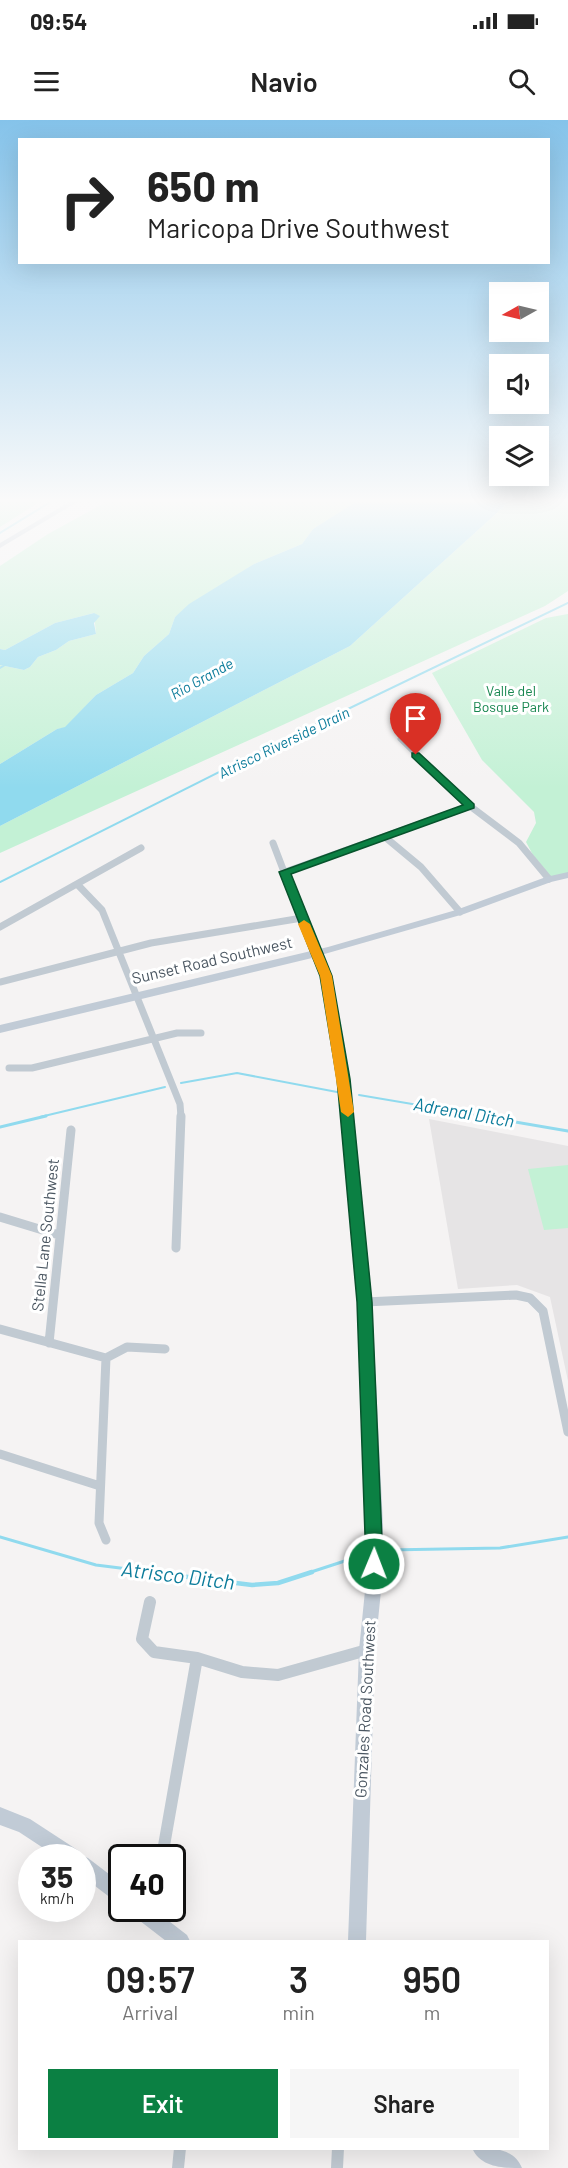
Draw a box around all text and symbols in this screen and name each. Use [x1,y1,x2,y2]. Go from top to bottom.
text: 09:54 [30,8,87,34]
icon: menu [30,65,63,98]
text: Navio [250,65,318,97]
icon: search [505,65,538,98]
text: 650 m [147,160,260,210]
icon: right [48,162,126,240]
text: Maricopa Drive Southwest [147,211,450,243]
north arrow [489,282,549,342]
map controls [489,282,549,486]
button: sound [489,354,549,414]
button: layers [489,426,549,486]
water label: Rio Grande [167,653,236,703]
park label: Valle del Bosque Park [473,682,549,715]
pin [390,693,441,755]
water label: Atrisco Riverside Drain [215,702,352,782]
icon: arrive [399,702,432,735]
street label: Sunset Road Southwest [130,932,294,987]
water label: Adrenal Ditch [412,1092,516,1132]
street label: Stella Lane Southwest [27,1157,62,1312]
position arrow [342,1532,406,1596]
water label: Atrisco Ditch [120,1555,236,1594]
street label: Gonzales Road Southwest [350,1620,379,1798]
speed limit sign: 40 [108,1844,186,1922]
text: 35 [41,1858,73,1894]
text: km/h [40,1889,74,1907]
text: 09:57 [106,1957,195,2000]
text: 3 [289,1957,308,2000]
text: 950 [403,1957,461,2000]
text: Arrival [122,2000,178,2024]
text: min [282,2000,315,2024]
text: m [424,2000,440,2024]
button: Exit [48,2069,278,2138]
button: Share [290,2069,519,2138]

